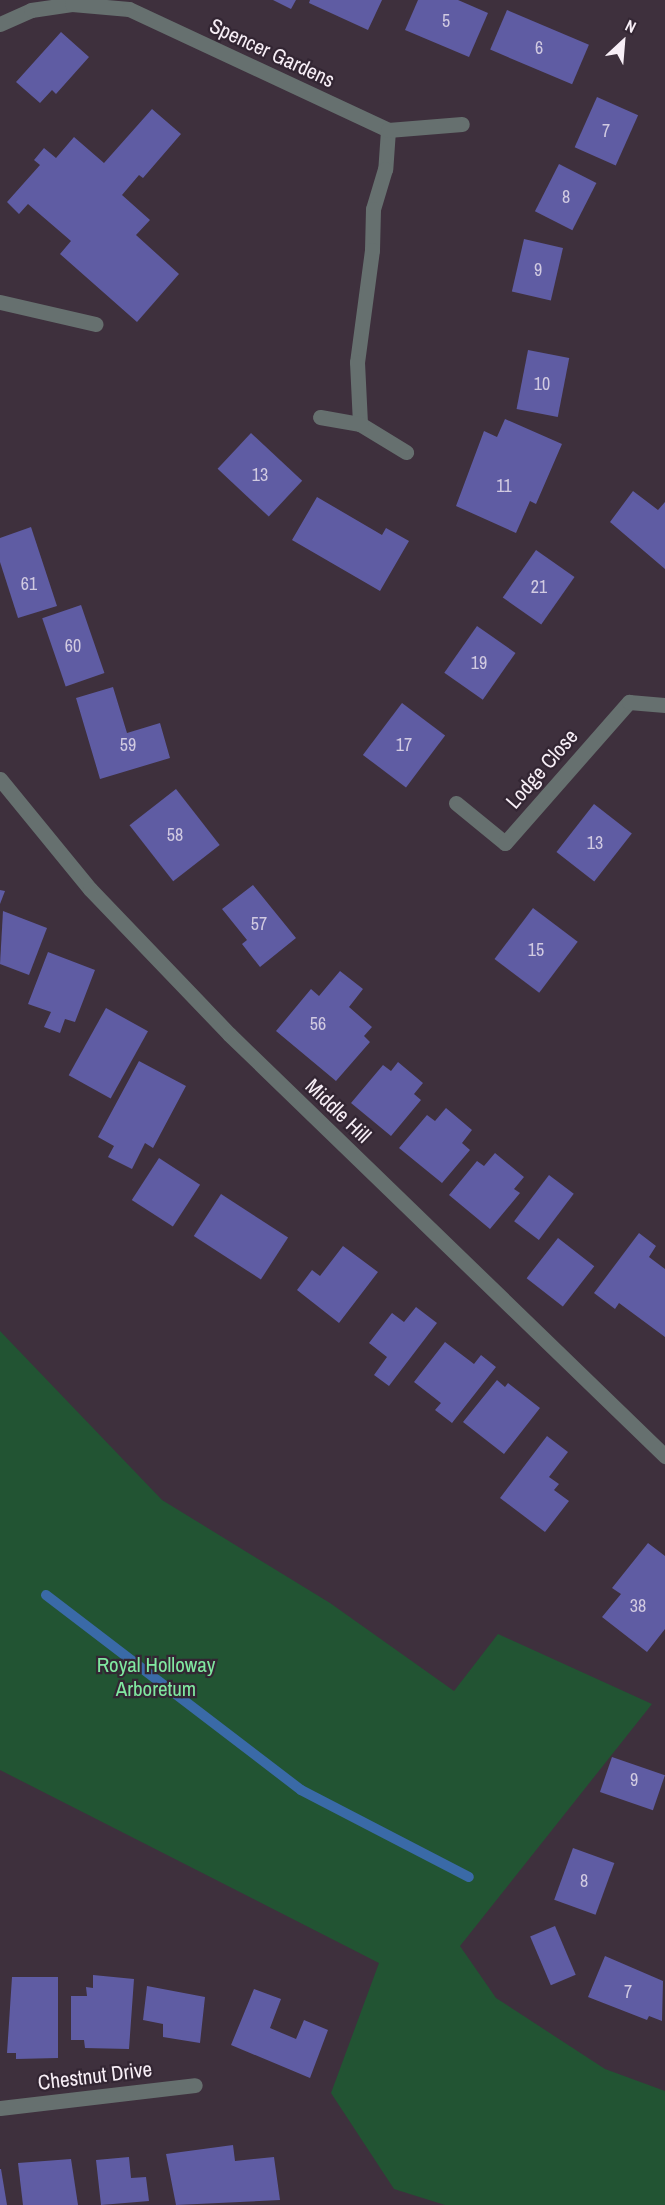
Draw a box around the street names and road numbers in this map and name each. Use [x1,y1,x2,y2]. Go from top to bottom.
street label: Spencer Gardens [206,13,338,93]
street label: Lodge Close [501,724,583,814]
street label: Middle Hill [300,1074,376,1148]
street label: Chestnut Drive [36,2056,154,2096]

